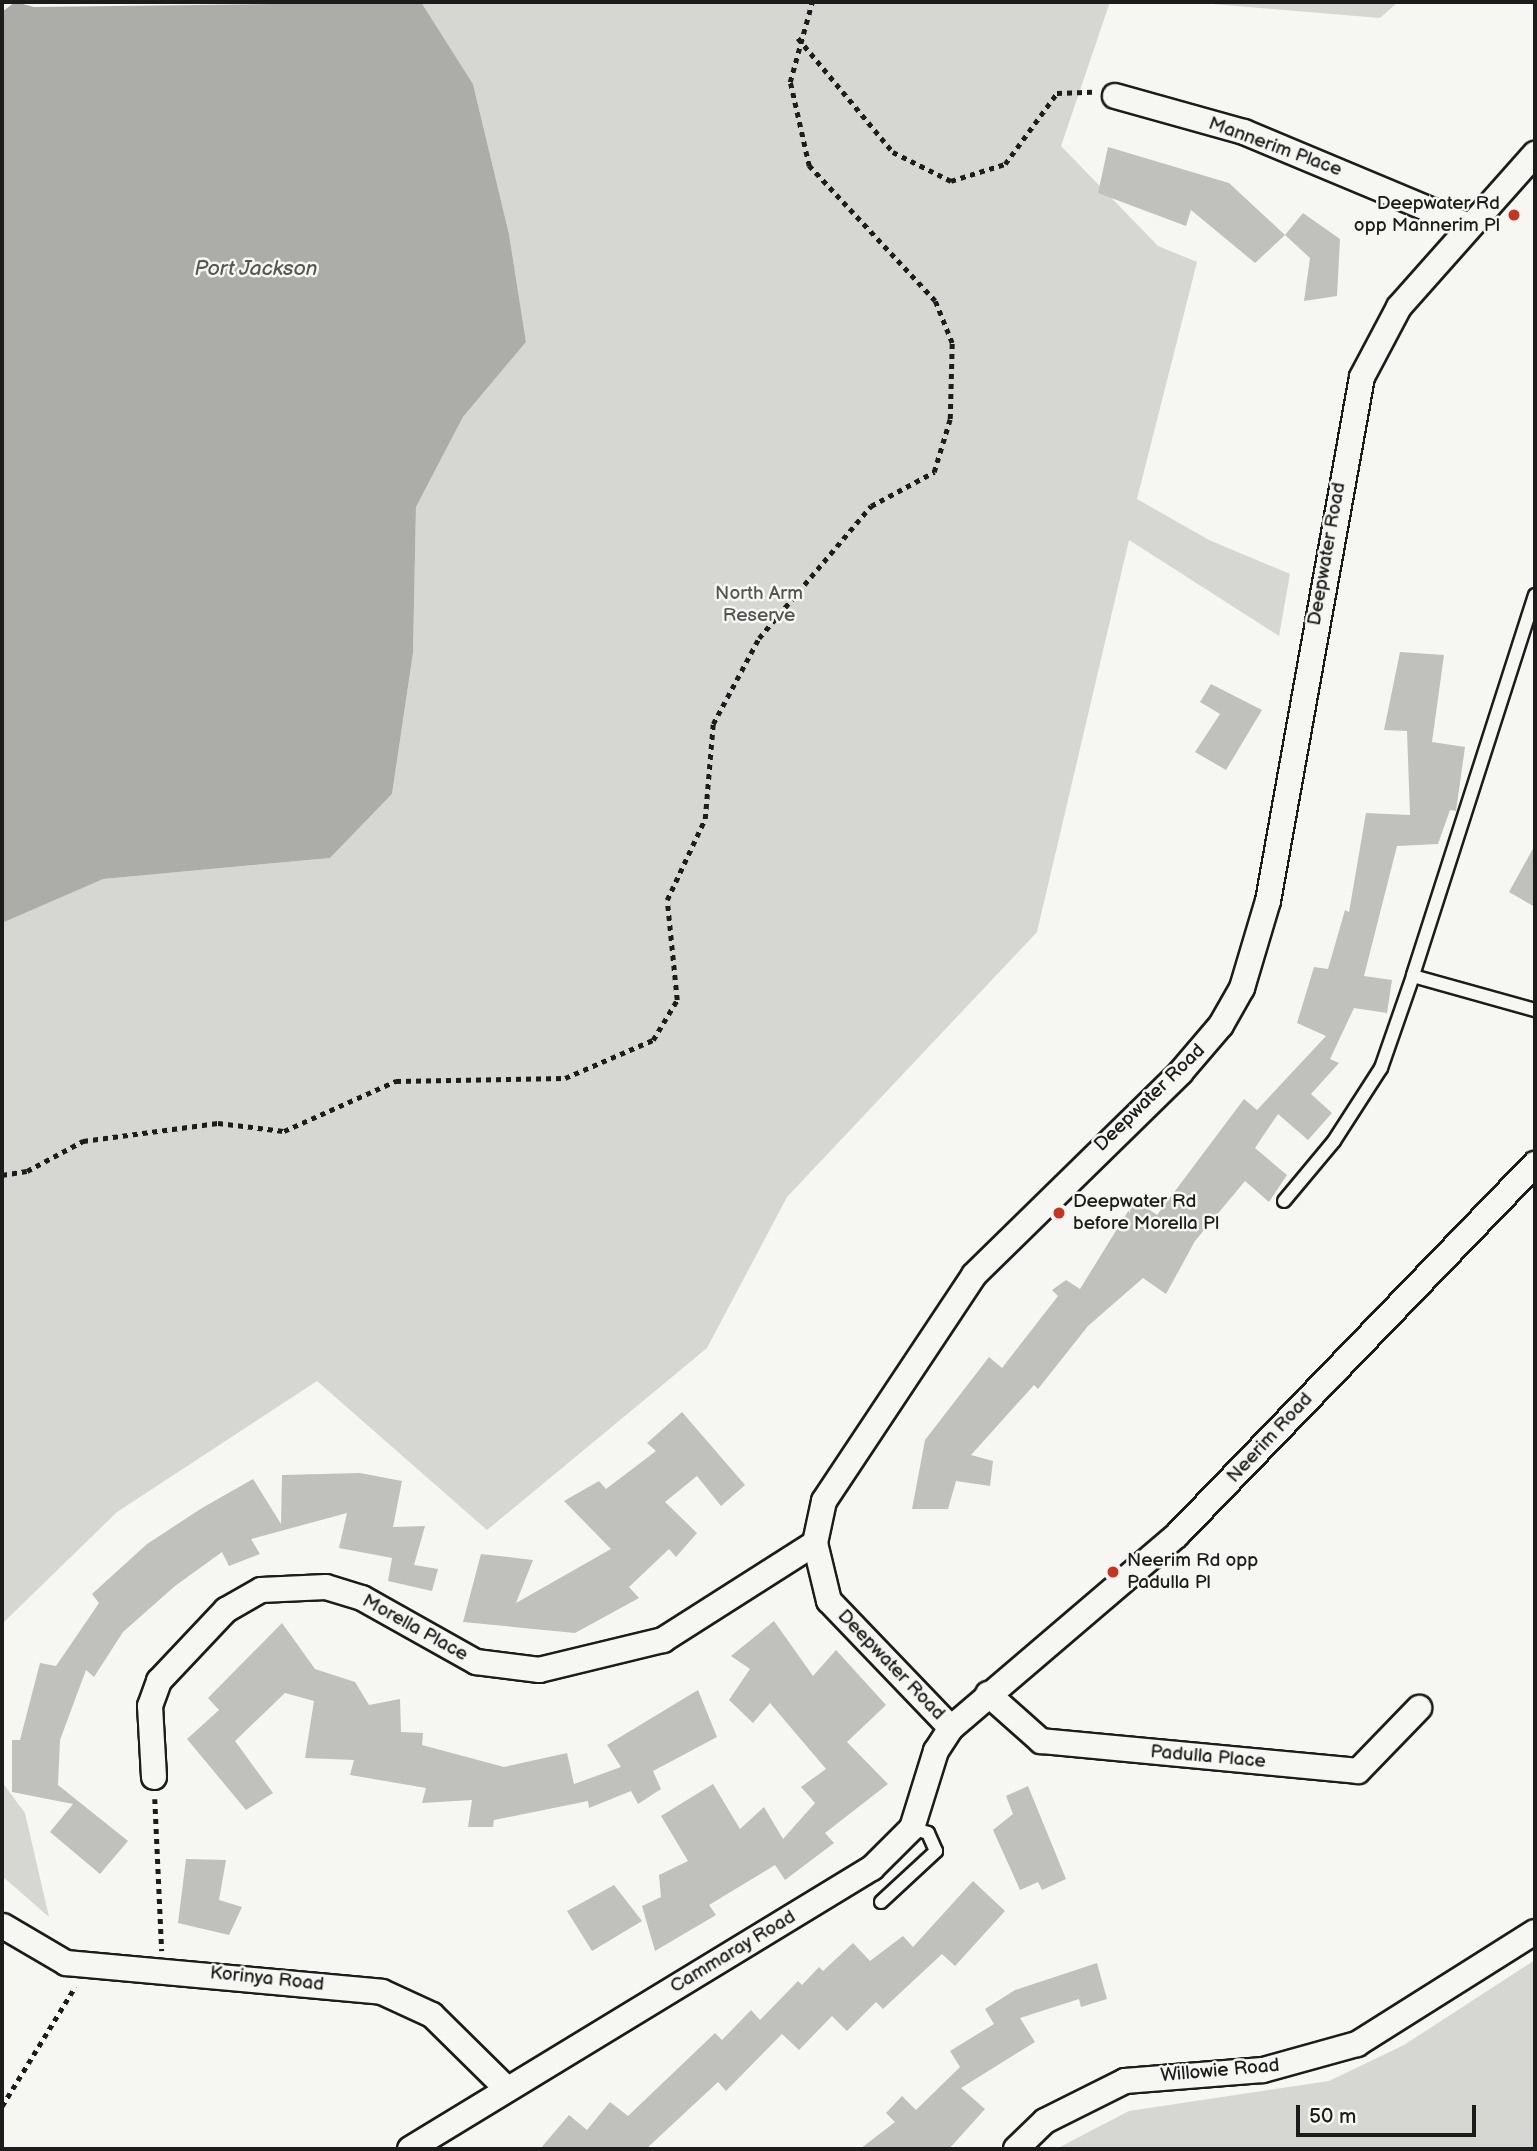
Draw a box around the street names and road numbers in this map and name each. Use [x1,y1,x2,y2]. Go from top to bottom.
street label: Mannerim Place [1205,112,1345,182]
street label: Deepwater Road [1303,481,1351,627]
street label: Deepwater Road [1090,1039,1210,1157]
street label: Neerim Road [1222,1388,1318,1488]
street label: Morella Place [358,1590,472,1666]
street label: Deepwater Road [832,1605,950,1725]
street label: Padulla Place [1149,1741,1267,1773]
street label: Cammaray Road [666,1905,800,1999]
street label: Korinya Road [209,1962,325,1996]
street label: Willowie Road [1160,2054,1280,2088]

